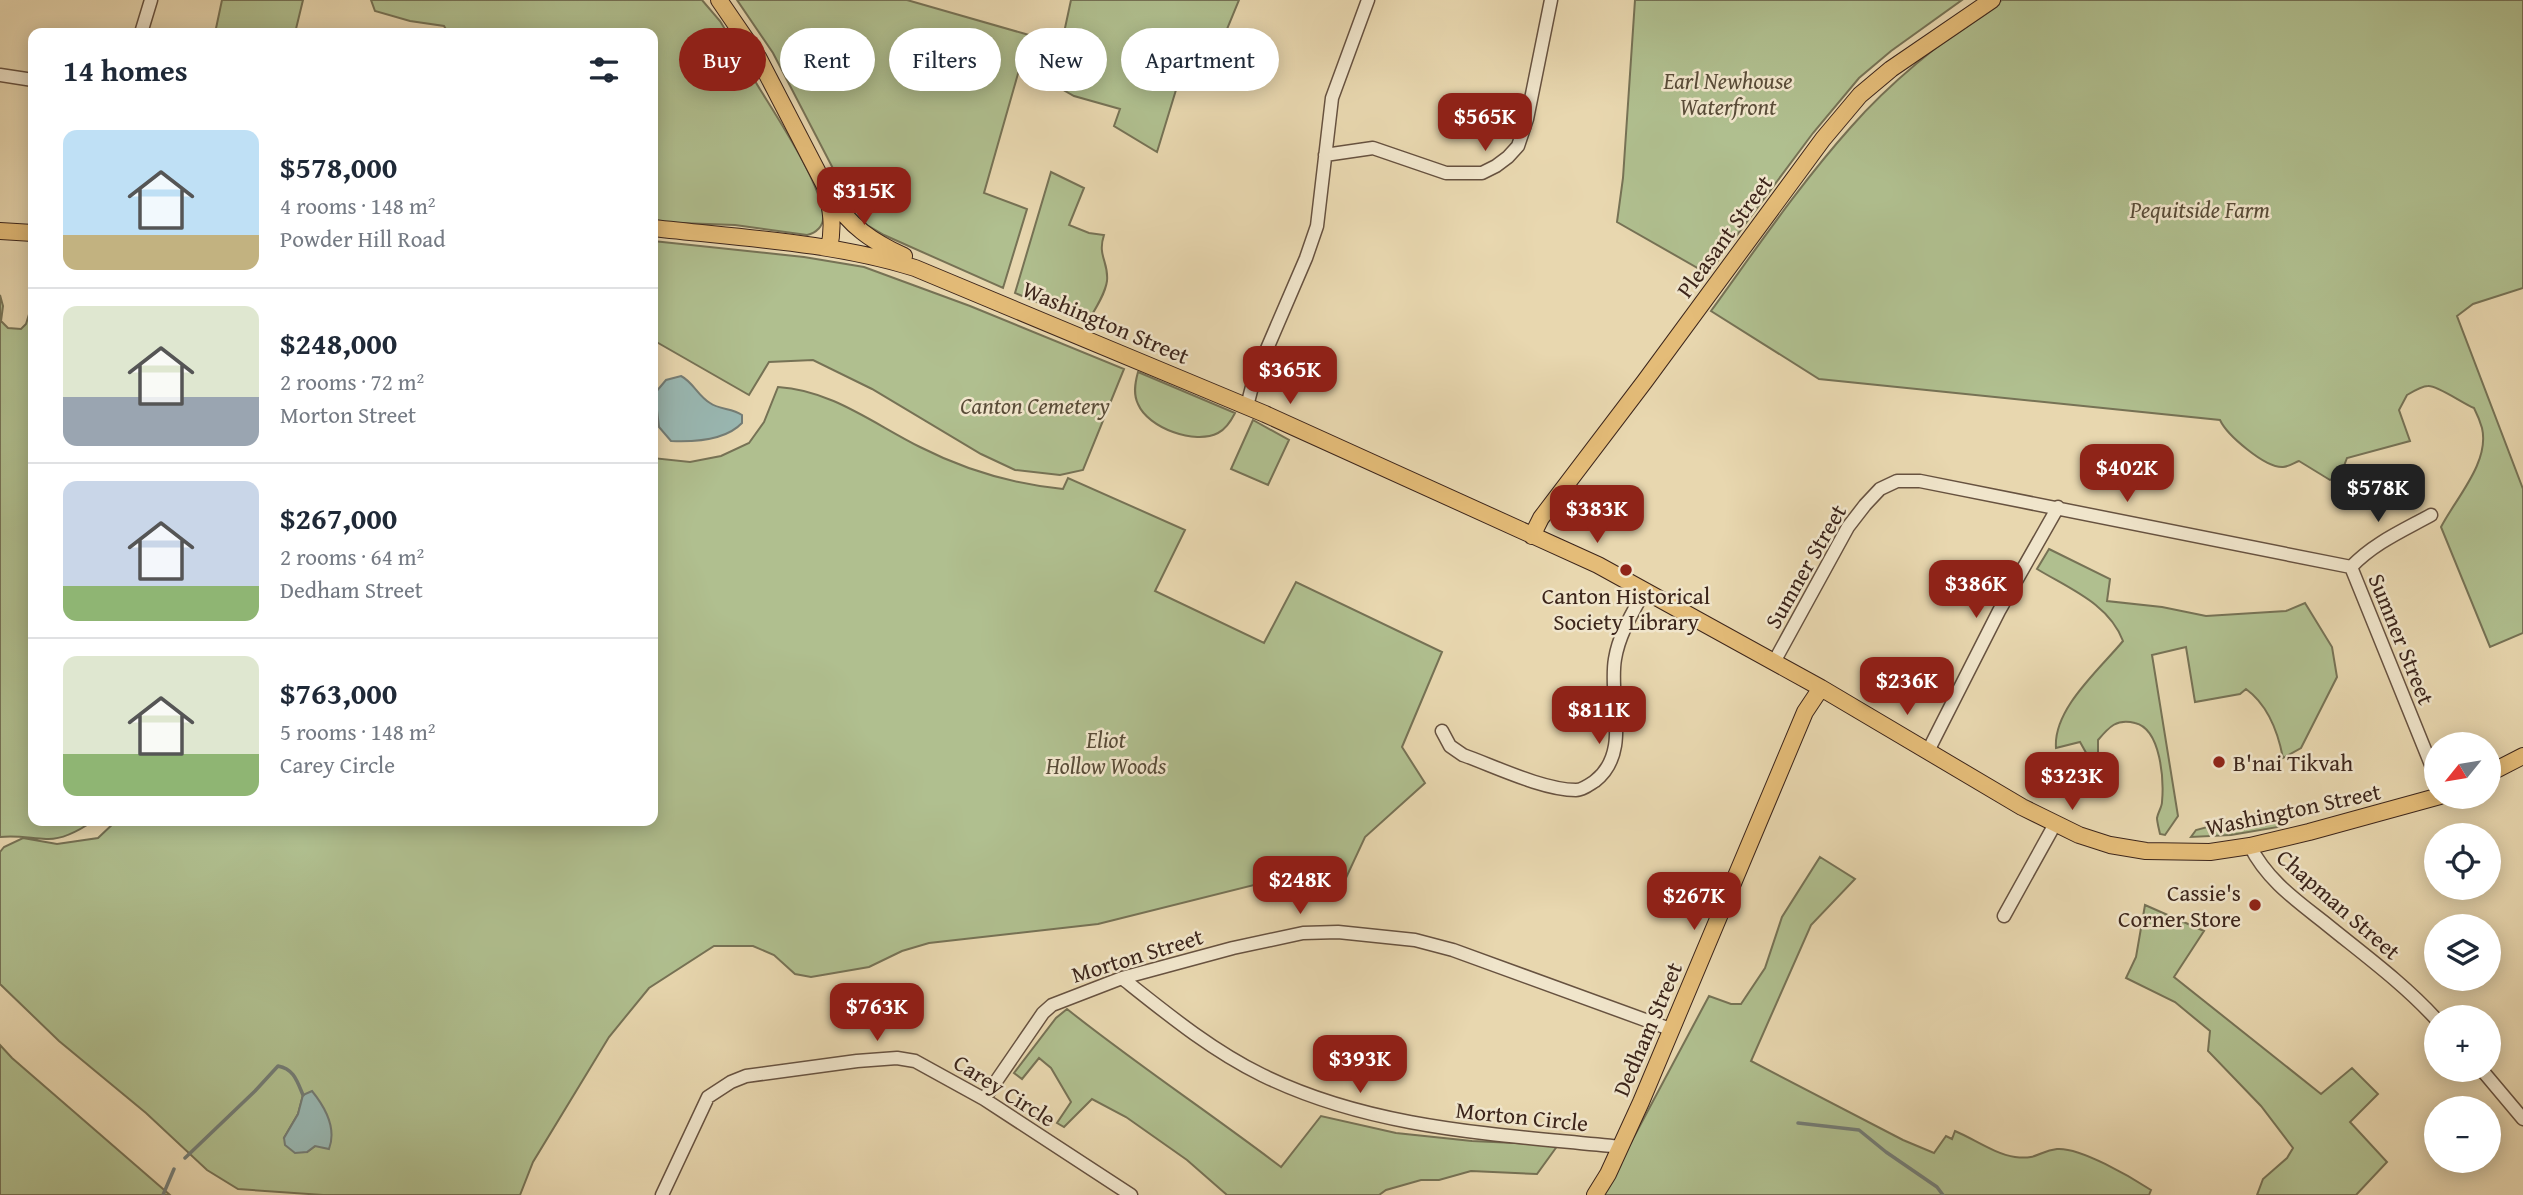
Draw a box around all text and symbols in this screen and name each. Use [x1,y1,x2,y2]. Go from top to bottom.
chip: Buy [679,28,766,91]
chip: Rent [780,28,875,91]
chip: Filters [889,28,1001,91]
chip: New [1015,28,1107,91]
chip: Apartment [1121,28,1279,91]
text: 14 homes [63,48,188,92]
icon: filters [585,51,623,89]
park label: Earl Newhouse Waterfront [1662,64,1793,123]
pin: $565K [1436,94,1534,153]
text: $565K [1454,99,1516,132]
text: $578,000 [280,145,397,189]
icon: home [119,158,203,242]
pin: $315K [815,168,913,227]
street label: Pleasant Street [1668,168,1780,304]
text: $315K [833,173,895,206]
text: 4 rooms · 148 m² [280,189,435,222]
park label: Pequitside Farm [2129,193,2270,226]
text: Powder Hill Road [280,222,446,255]
street label: Washington Street [1017,272,1195,372]
text: $248,000 [280,321,397,365]
icon: home [119,334,203,418]
pin: $365K [1241,346,1339,406]
text: $365K [1259,352,1321,385]
text: 2 rooms · 72 m² [280,365,424,398]
park label: Canton Cemetery [960,389,1110,422]
text: Morton Street [280,398,416,431]
pin: $402K [2078,444,2176,504]
text: $402K [2096,450,2158,483]
pin: $578K [2329,464,2427,524]
text: $578K [2347,470,2409,503]
pin: $383K [1548,486,1646,545]
text: $383K [1566,491,1628,524]
text: $267,000 [280,496,397,540]
street label: Sumner Street [1756,498,1854,634]
icon: home [119,509,203,593]
text: 2 rooms · 64 m² [280,540,424,573]
pin: $386K [1927,560,2025,620]
marker: Canton Historical Society Library [1618,562,1634,578]
text: $386K [1945,566,2007,599]
street label: Sumner Street [2361,568,2443,710]
text: Dedham Street [280,573,423,606]
place label: Canton Historical Society Library [1542,579,1710,638]
pin: $236K [1858,658,1956,717]
text: $236K [1876,663,1938,696]
text: $763,000 [280,671,397,715]
icon: home [119,684,203,768]
pin: $811K [1550,686,1648,746]
text: $811K [1568,692,1630,725]
text: 5 rooms · 148 m² [280,715,435,748]
park label: Eliot Hollow Woods [1045,723,1167,782]
north arrow [2424,732,2501,808]
map controls [2424,732,2501,1173]
place label: B'nai Tikvah [2233,746,2353,779]
text: Carey Circle [280,748,395,781]
pin: $323K [2023,752,2121,812]
marker: B'nai Tikvah [2211,754,2227,770]
text: $323K [2041,758,2103,791]
street label: Washington Street [2202,774,2384,844]
button: locate [2424,823,2501,900]
street label: Chapman Street [2270,841,2408,967]
pin: $248K [1251,856,1349,916]
text: $248K [1269,862,1331,895]
pin: $267K [1645,872,1743,932]
place label: Cassie's Corner Store [2118,876,2241,935]
text: $267K [1663,878,1725,911]
marker: Cassie's Corner Store [2247,897,2263,913]
button: layers [2424,914,2501,991]
street label: Morton Street [1067,919,1207,991]
street label: Dedham Street [1604,957,1690,1101]
pin: $763K [828,984,926,1043]
text: $763K [846,989,908,1022]
button: + [2424,1005,2501,1082]
pin: $393K [1311,1036,1409,1095]
text: $393K [1329,1041,1391,1074]
street label: Carey Circle [947,1046,1063,1134]
street label: Morton Circle [1454,1093,1590,1139]
button: − [2424,1096,2501,1173]

